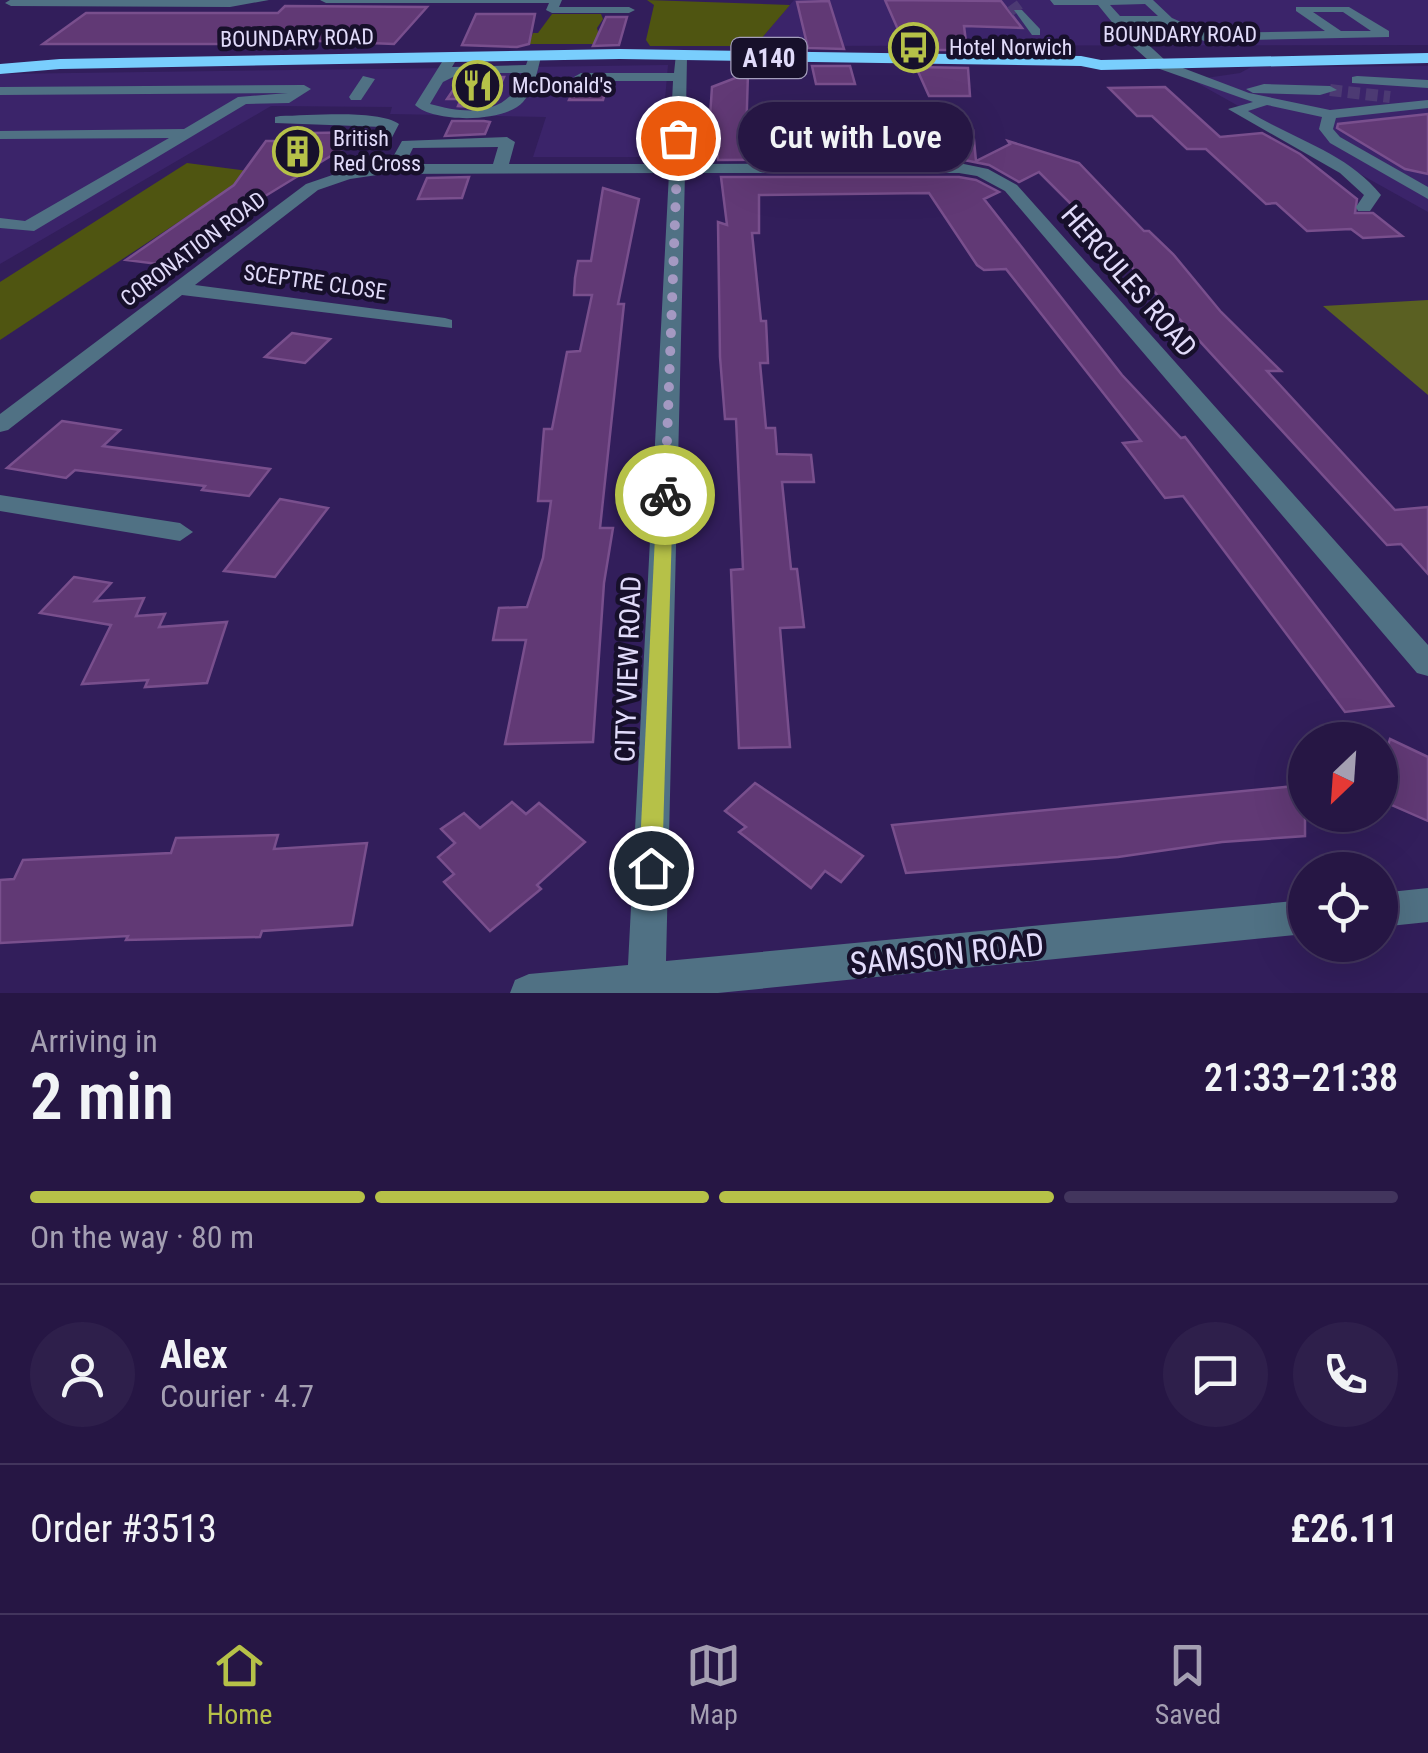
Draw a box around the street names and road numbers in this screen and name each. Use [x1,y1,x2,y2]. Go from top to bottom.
street label: BOUNDARY ROAD [1103,22,1257,47]
street label: BOUNDARY ROAD [220,24,374,52]
road number: A140 [732,38,806,78]
street label: CORONATION ROAD [116,187,270,311]
street label: HERCULES ROAD [1054,199,1204,363]
street label: SCEPTRE CLOSE [242,260,388,304]
street label: CITY VIEW ROAD [608,575,648,763]
street label: SAMSON ROAD [848,925,1046,983]

